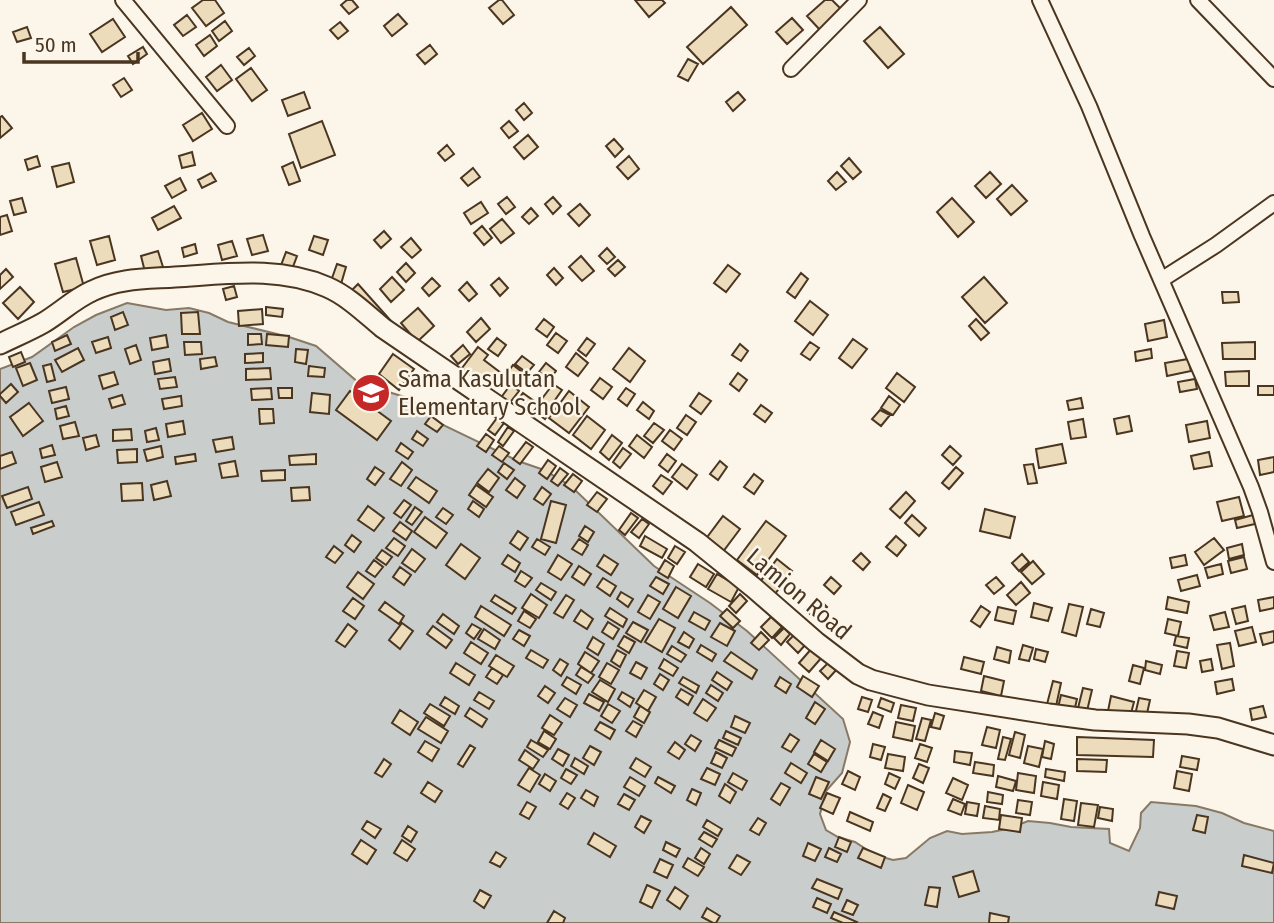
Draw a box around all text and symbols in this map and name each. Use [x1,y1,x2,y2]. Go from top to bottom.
scale bar [24,21,138,65]
text: 50 m [35,32,77,58]
place label: Sama Kasulutan Elementary School [398,365,581,421]
school or university icon: Sama Kasulutan Elementary School [350,372,392,414]
street label: Lamion Road [741,542,857,646]

